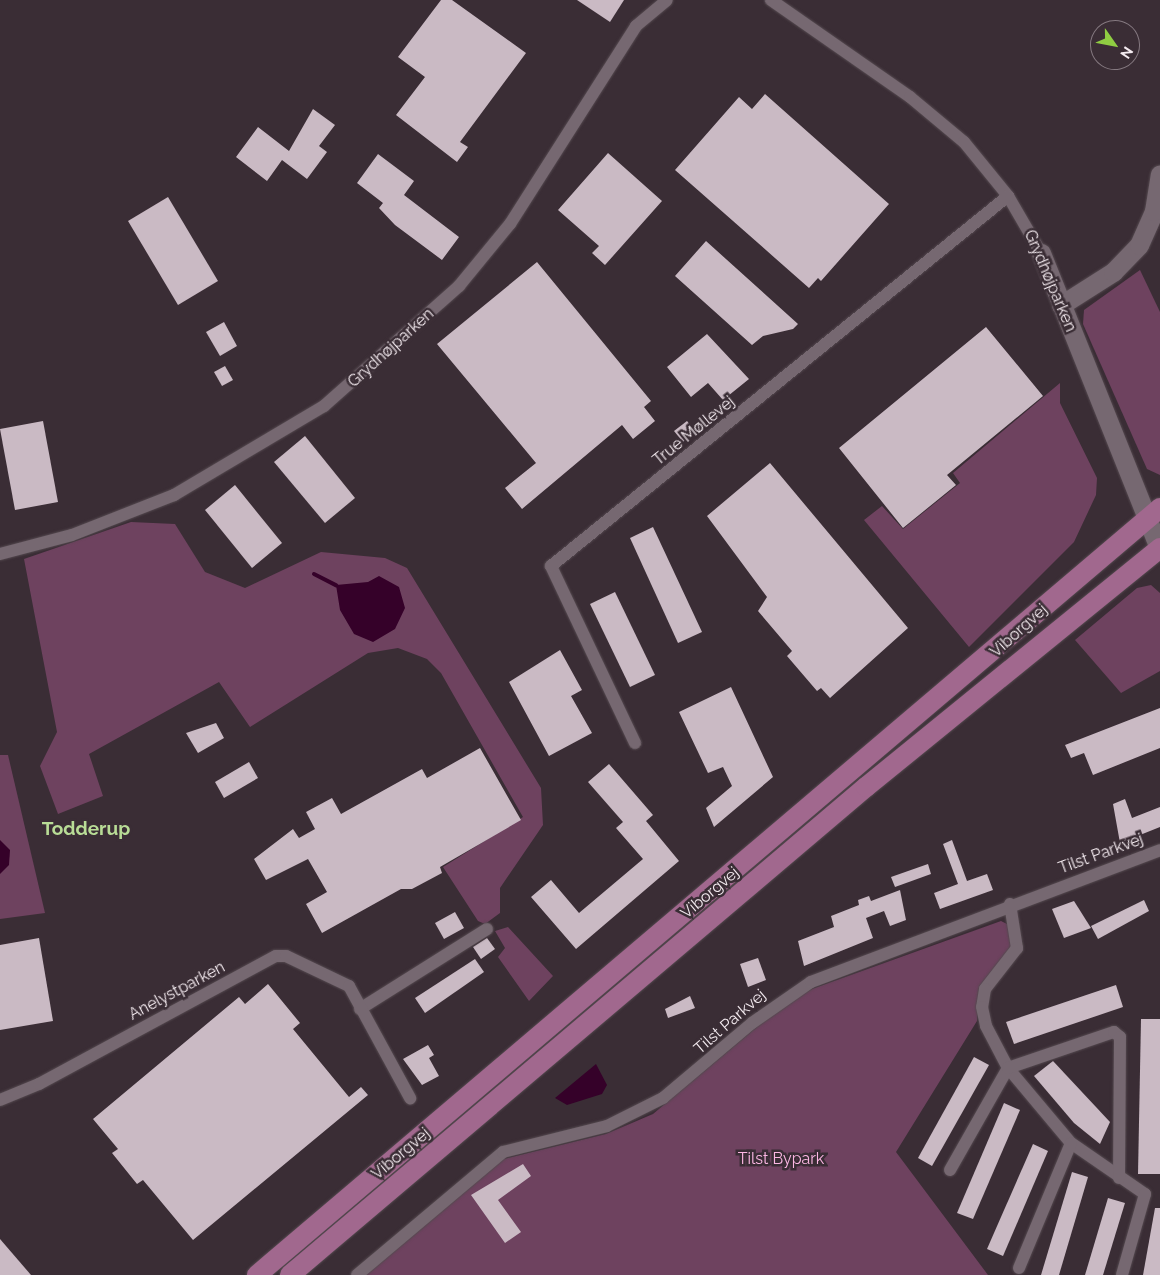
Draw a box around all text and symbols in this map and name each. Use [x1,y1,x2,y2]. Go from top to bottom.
north arrow [1090,20,1140,70]
text: N [1117,44,1136,61]
street label: Grydhøjparken [1020,227,1080,335]
street label: Grydhøjparken [344,304,438,392]
street label: True Møllevej [649,392,739,470]
street label: Viborgvej [986,600,1052,662]
district label: Todderup [42,818,130,840]
street label: Tilst Parkvej [1056,830,1146,878]
street label: Viborgvej [677,863,743,923]
street label: Anelystparken [126,958,228,1024]
street label: Tilst Parkvej [690,986,770,1058]
street label: Viborgvej [368,1124,434,1184]
park label: Tilst Bypark [738,1149,824,1169]

